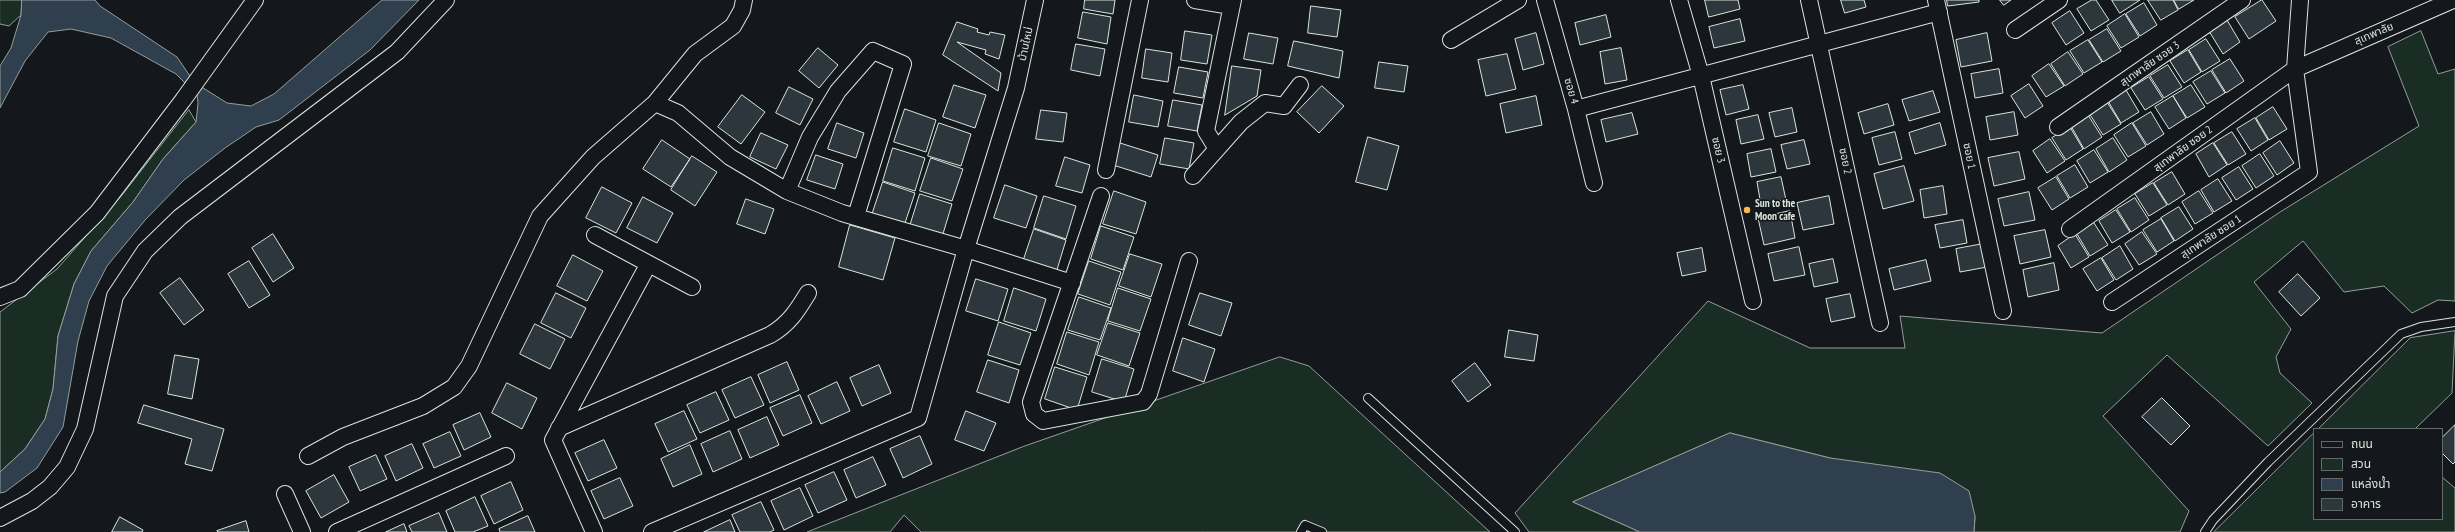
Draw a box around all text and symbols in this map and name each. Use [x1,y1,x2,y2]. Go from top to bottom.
street label: สุเทพาลัย [2352,20,2396,48]
street label: บ้านใหม่ [1016,26,1036,62]
street label: สุเทพาลัย ซอย 3 [2118,39,2182,89]
street label: ซอย 4 [1561,77,1581,105]
street label: สุเทพาลัย ซอย 2 [2151,123,2215,175]
street label: ซอย 3 [1709,136,1727,164]
street label: ซอย 1 [1960,142,1978,170]
street label: ซอย 2 [1836,147,1854,175]
place label: Sun to the Moon cafe [1755,197,1795,223]
marker: Sun to the Moon cafe [1742,205,1752,215]
street label: สุเทพาลัย ซอย 1 [2178,212,2244,262]
legend [2313,428,2443,520]
text: ถนน [2351,436,2373,451]
text: สวน [2351,456,2371,471]
text: แหล่งน้ำ [2351,476,2390,491]
text: อาคาร [2351,496,2381,511]

